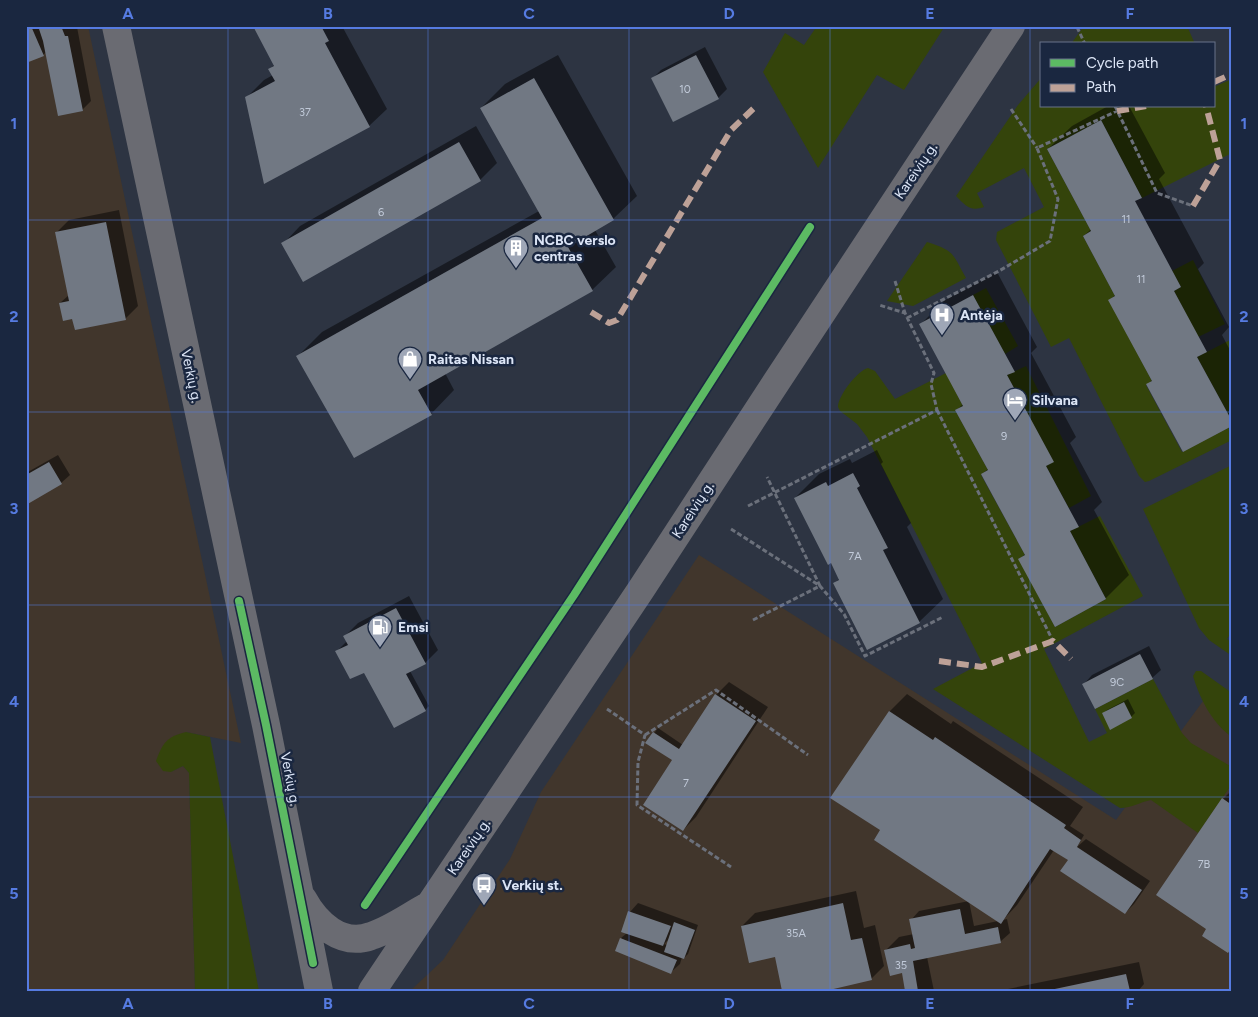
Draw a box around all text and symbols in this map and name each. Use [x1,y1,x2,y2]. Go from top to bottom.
text: A [122,4,134,23]
text: B [323,4,333,23]
text: C [523,4,535,23]
text: D [723,4,735,23]
text: E [925,4,935,23]
text: F [1126,4,1135,23]
legend [1040,42,1216,108]
text: Cycle path [1086,54,1158,72]
text: Path [1086,78,1116,96]
house number: 10 [679,83,691,96]
house number: 37 [299,106,311,119]
text: 1 [11,114,17,133]
text: 1 [1241,114,1247,133]
street label: Kareivių g. [891,140,941,202]
house number: 6 [378,206,384,219]
house number: 11 [1121,213,1131,226]
place label: NCBC verslo centras [534,232,616,265]
building icon: NCBC verslo centras [503,235,529,269]
house number: 11 [1136,273,1146,286]
hospital icon: Antėja [929,302,955,336]
text: 2 [9,307,19,326]
place label: Antėja [960,307,1003,324]
text: 2 [1239,307,1249,326]
shop icon: Raitas Nissan [397,346,423,380]
street label: Verkių g. [177,348,205,404]
place label: Raitas Nissan [428,351,514,368]
hotel icon: Silvana [1002,387,1028,421]
place label: Silvana [1032,392,1078,409]
house number: 9 [1001,430,1007,443]
street label: Kareivių g. [668,478,718,542]
text: 3 [10,499,19,518]
text: 3 [1240,499,1249,518]
house number: 7A [848,550,862,563]
fuel station icon: Emsi [367,614,393,648]
place label: Emsi [398,619,429,636]
house number: 9C [1110,676,1124,689]
text: 4 [9,692,19,711]
text: 4 [1239,692,1249,711]
street label: Verkių g. [277,751,304,807]
house number: 7 [683,777,689,790]
street label: Kareivių g. [444,816,494,878]
house number: 7B [1198,858,1211,871]
bus stop icon: Verkių st. [471,872,497,906]
place label: Verkių st. [502,877,563,894]
text: 5 [9,884,19,903]
text: 5 [1239,884,1249,903]
house number: 35A [786,927,806,940]
house number: 35 [895,959,907,972]
text: A [122,994,134,1013]
text: B [323,994,333,1013]
text: C [523,994,535,1013]
text: D [723,994,735,1013]
text: E [925,994,935,1013]
text: F [1126,994,1135,1013]

